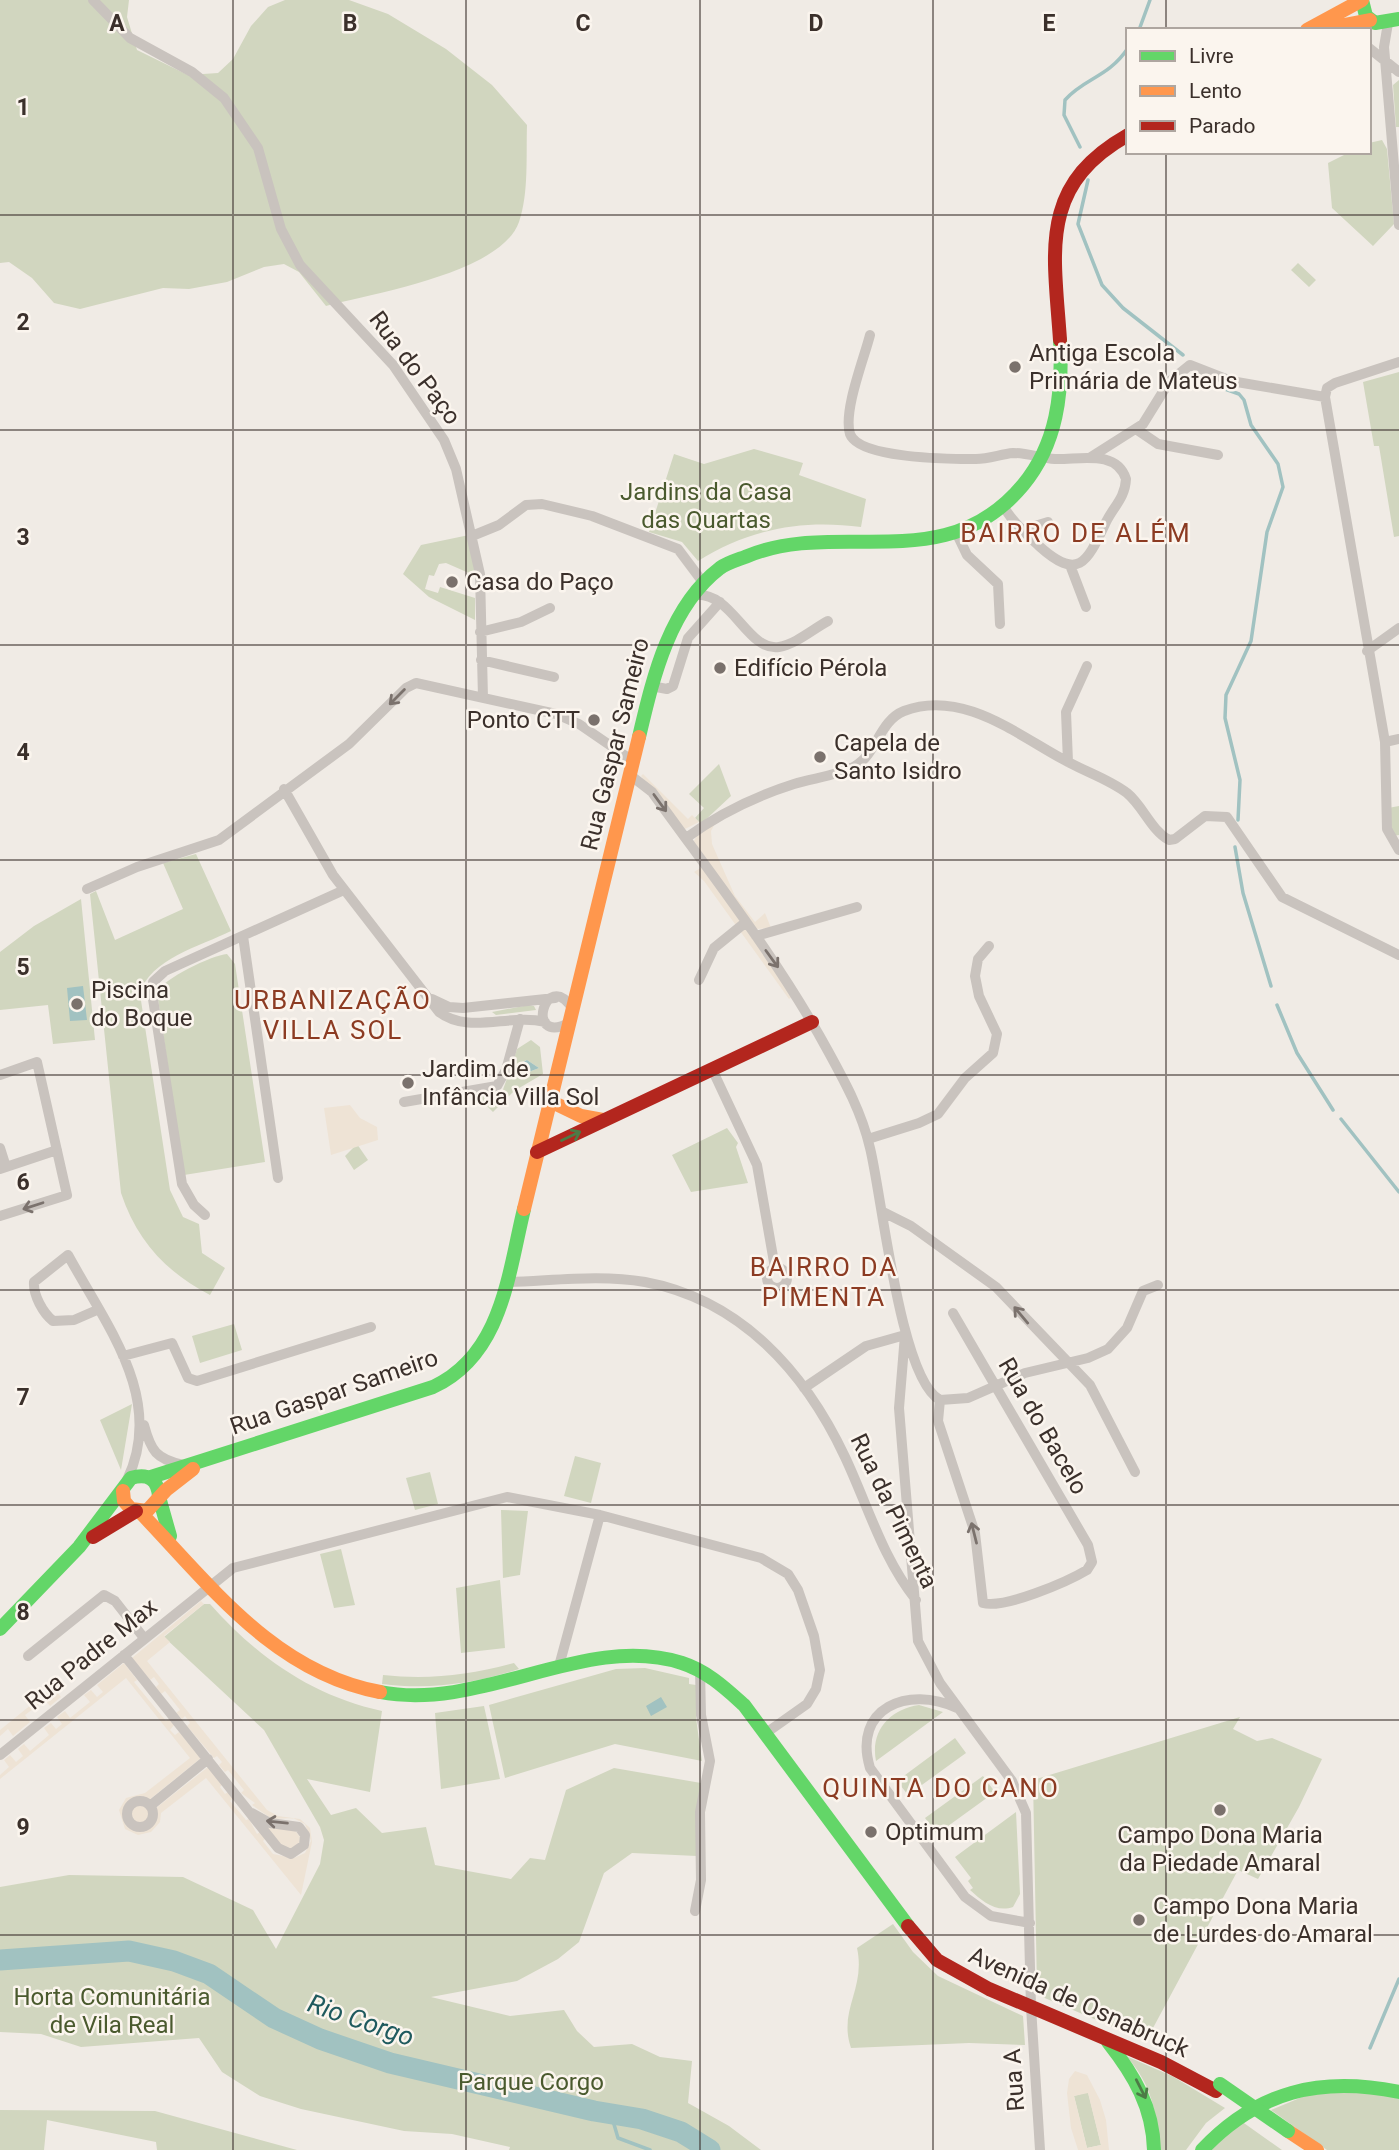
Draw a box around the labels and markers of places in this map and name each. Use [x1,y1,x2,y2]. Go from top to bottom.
place label: Antiga Escola Primária de Mateus [1029,339,1238,395]
marker: Antiga Escola Primária de Mateus [1007,359,1023,375]
place label: Casa do Paço [466,568,614,596]
marker: Casa do Paço [444,574,460,590]
place label: Edifício Pérola [734,654,887,682]
marker: Edifício Pérola [712,660,728,676]
place label: Ponto CTT [467,706,580,734]
marker: Ponto CTT [586,712,602,728]
place label: Capela de Santo Isidro [834,729,962,785]
marker: Capela de Santo Isidro [812,749,828,765]
place label: Piscina do Boque [91,976,192,1032]
marker: Piscina do Boque [69,996,85,1012]
place label: Jardim de Infância Villa Sol [422,1055,599,1111]
marker: Jardim de Infância Villa Sol [400,1075,416,1091]
marker: Campo Dona Maria da Piedade Amaral [1212,1802,1228,1818]
place label: Optimum [885,1818,984,1846]
place label: Campo Dona Maria da Piedade Amaral [1117,1821,1323,1877]
marker: Optimum [863,1824,879,1840]
place label: Campo Dona Maria de Lurdes do Amaral [1153,1892,1373,1948]
marker: Campo Dona Maria de Lurdes do Amaral [1131,1912,1147,1928]

